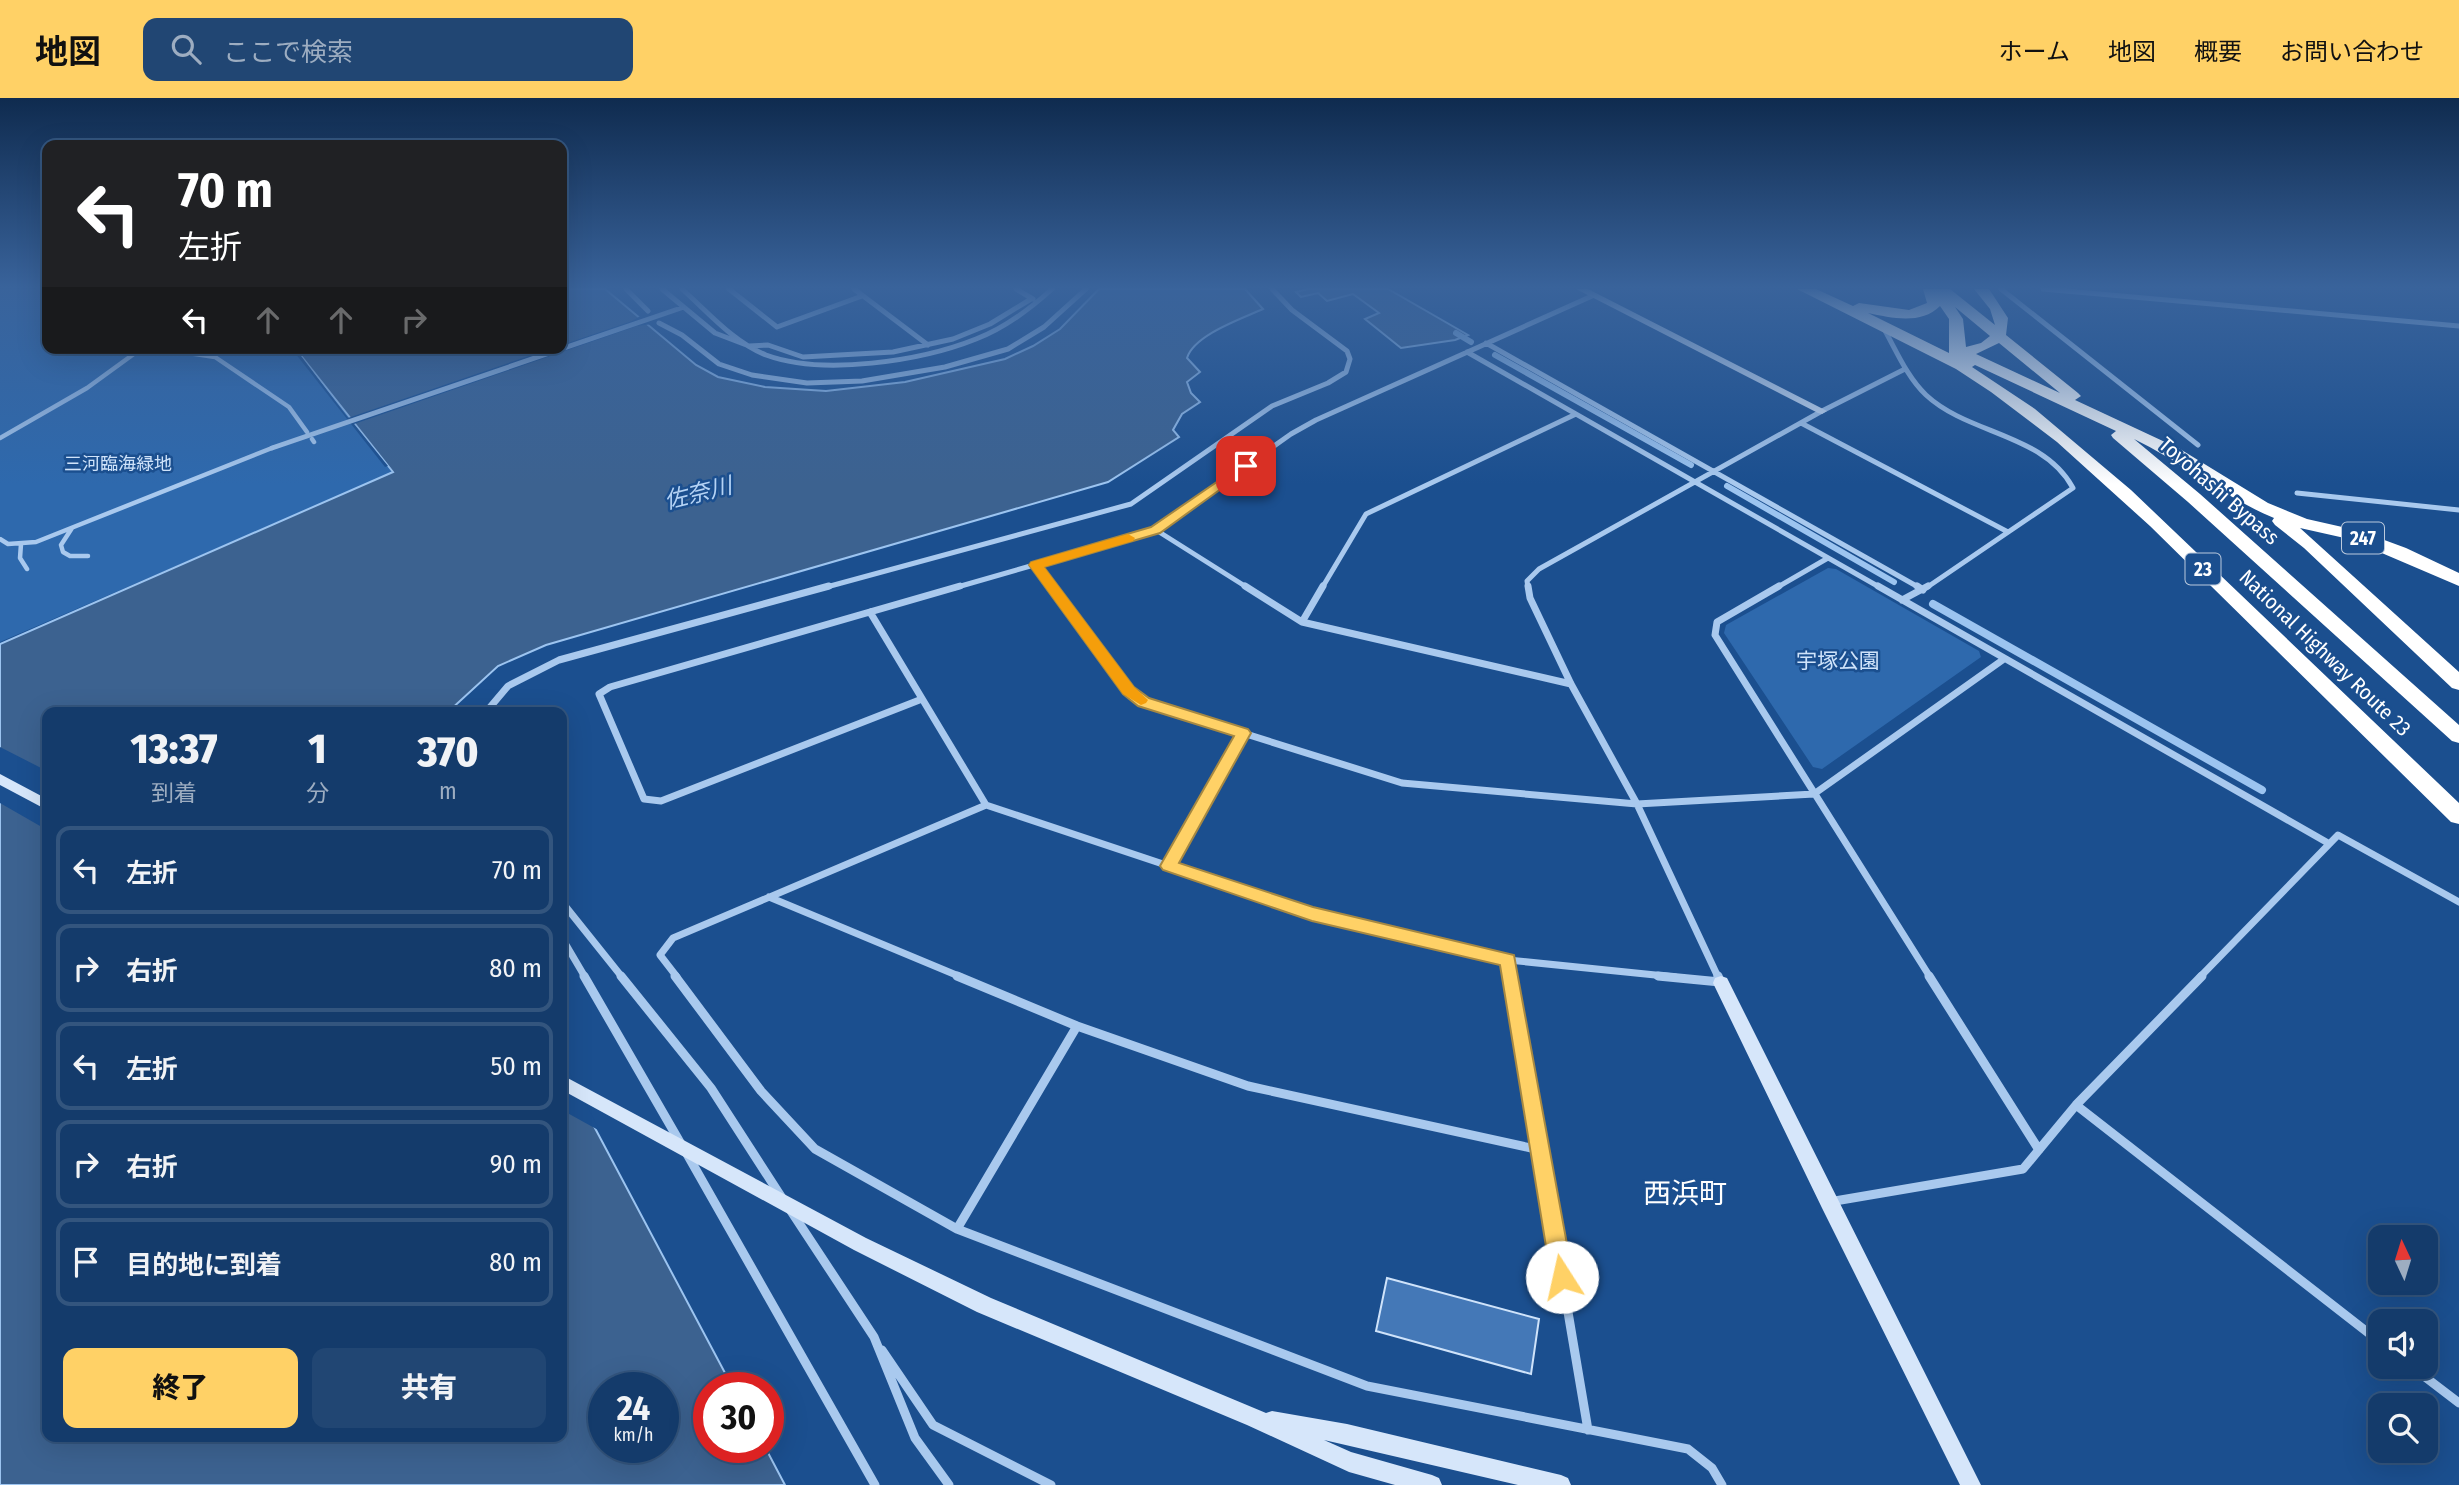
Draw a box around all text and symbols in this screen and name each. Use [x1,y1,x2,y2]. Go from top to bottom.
search box [143,18,633,81]
icon: search [167,30,205,68]
text: 地図 [35,32,101,72]
text: ここで検索 [223,37,353,68]
text: ホーム [1999,38,2070,66]
text: 地図 [2108,38,2156,66]
text: 概要 [2194,38,2242,66]
text: お問い合わせ [2280,38,2424,66]
text: 70 m [178,161,273,220]
icon: left [63,168,154,259]
text: 左折 [178,228,242,266]
icon: left [176,301,214,339]
icon: ahead [249,301,287,339]
icon: ahead [322,301,360,339]
icon: right [395,301,433,339]
street label: Toyohashi Bypass [2153,432,2285,550]
pin [1216,436,1276,496]
icon: arrive [1227,447,1265,485]
park label: 三河臨海緑地 [64,453,172,475]
water label: 佐奈川 [661,470,738,515]
road number: 247 [2342,522,2384,554]
road number: 23 [2186,554,2220,584]
street label: National Highway Route 23 [2234,564,2416,742]
park label: 宇塚公園 [1796,648,1880,674]
text: 13:37 [130,724,217,774]
text: 1 [308,724,327,774]
text: 370 [417,727,478,777]
text: m [439,777,457,805]
text: 到着 [151,779,197,807]
text: 分 [306,779,329,807]
icon: left [67,851,105,889]
text: 70 m [492,855,542,886]
text: 左折 [126,858,178,889]
icon: right [67,949,105,987]
text: 80 m [489,953,542,984]
text: 右折 [126,956,178,987]
icon: left [67,1047,105,1085]
text: 50 m [490,1051,542,1082]
text: 左折 [126,1054,178,1085]
icon: right [67,1145,105,1183]
text: 90 m [490,1149,542,1180]
text: 右折 [126,1152,178,1183]
district label: 西浜町 [1643,1177,1727,1210]
north arrow [2368,1225,2438,1295]
map controls [2368,1225,2438,1463]
position arrow [1525,1240,1599,1314]
icon: arrive [67,1243,105,1281]
text: 80 m [489,1247,542,1278]
text: 目的地に到着 [126,1250,282,1281]
button: sound [2368,1309,2438,1379]
button: 終了 [63,1348,298,1428]
button: 共有 [312,1348,546,1428]
speed limit sign: 30 [693,1372,784,1463]
text: 24 [617,1387,650,1429]
button: search [2368,1393,2438,1463]
text: km/h [613,1424,654,1446]

